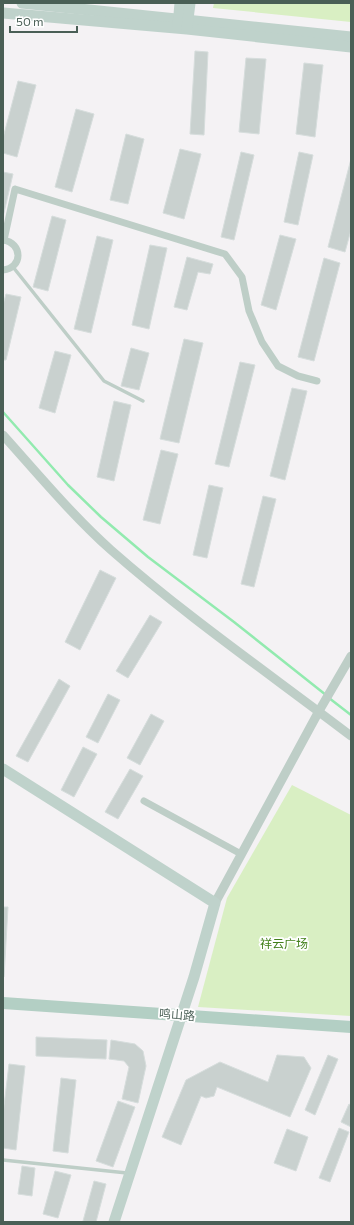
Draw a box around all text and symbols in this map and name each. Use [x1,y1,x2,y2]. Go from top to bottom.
scale bar [10,8,77,34]
text: 50 m [16,14,44,28]
park label: 祥云广场 [260,936,308,950]
street label: 鸣山路 [159,1006,196,1022]

